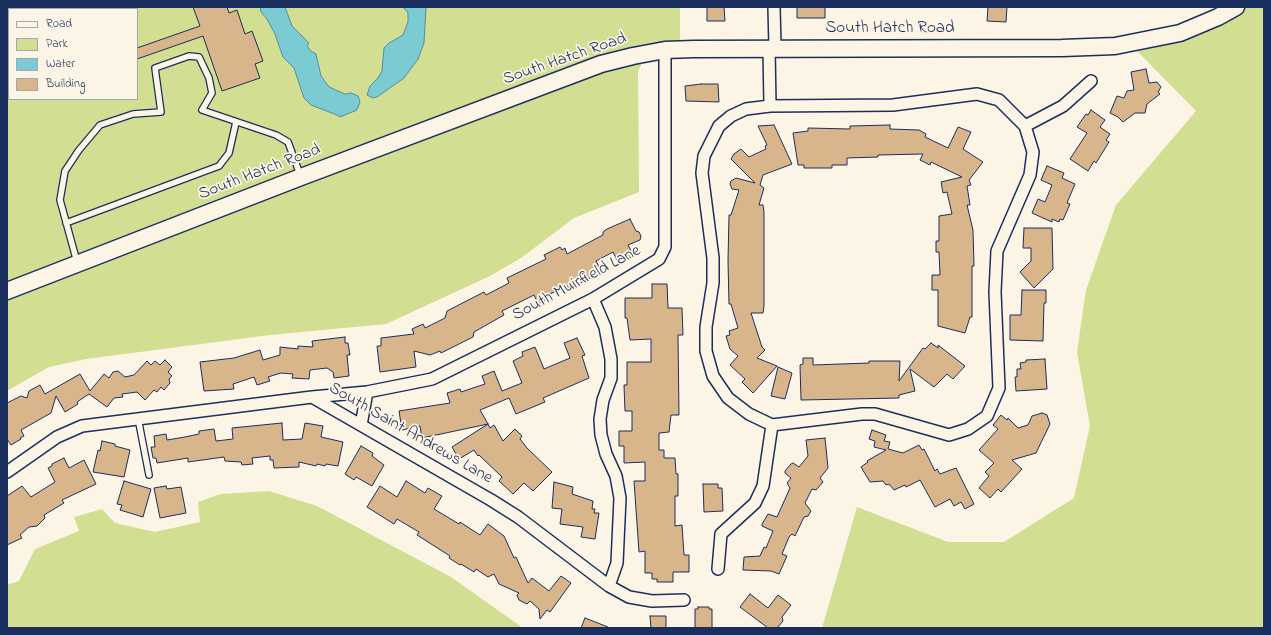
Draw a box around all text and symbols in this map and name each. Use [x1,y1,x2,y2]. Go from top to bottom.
legend [8,8,138,100]
text: Road [46,15,72,33]
street label: South Hatch Road [825,19,955,39]
street label: South Hatch Road [501,29,629,91]
text: Park [46,35,68,53]
text: Water [46,55,75,73]
text: Building [46,75,85,93]
street label: South Hatch Road [196,140,324,206]
street label: South Muirfield Lane [509,242,645,326]
street label: South Saint Andrews Lane [324,379,496,489]

